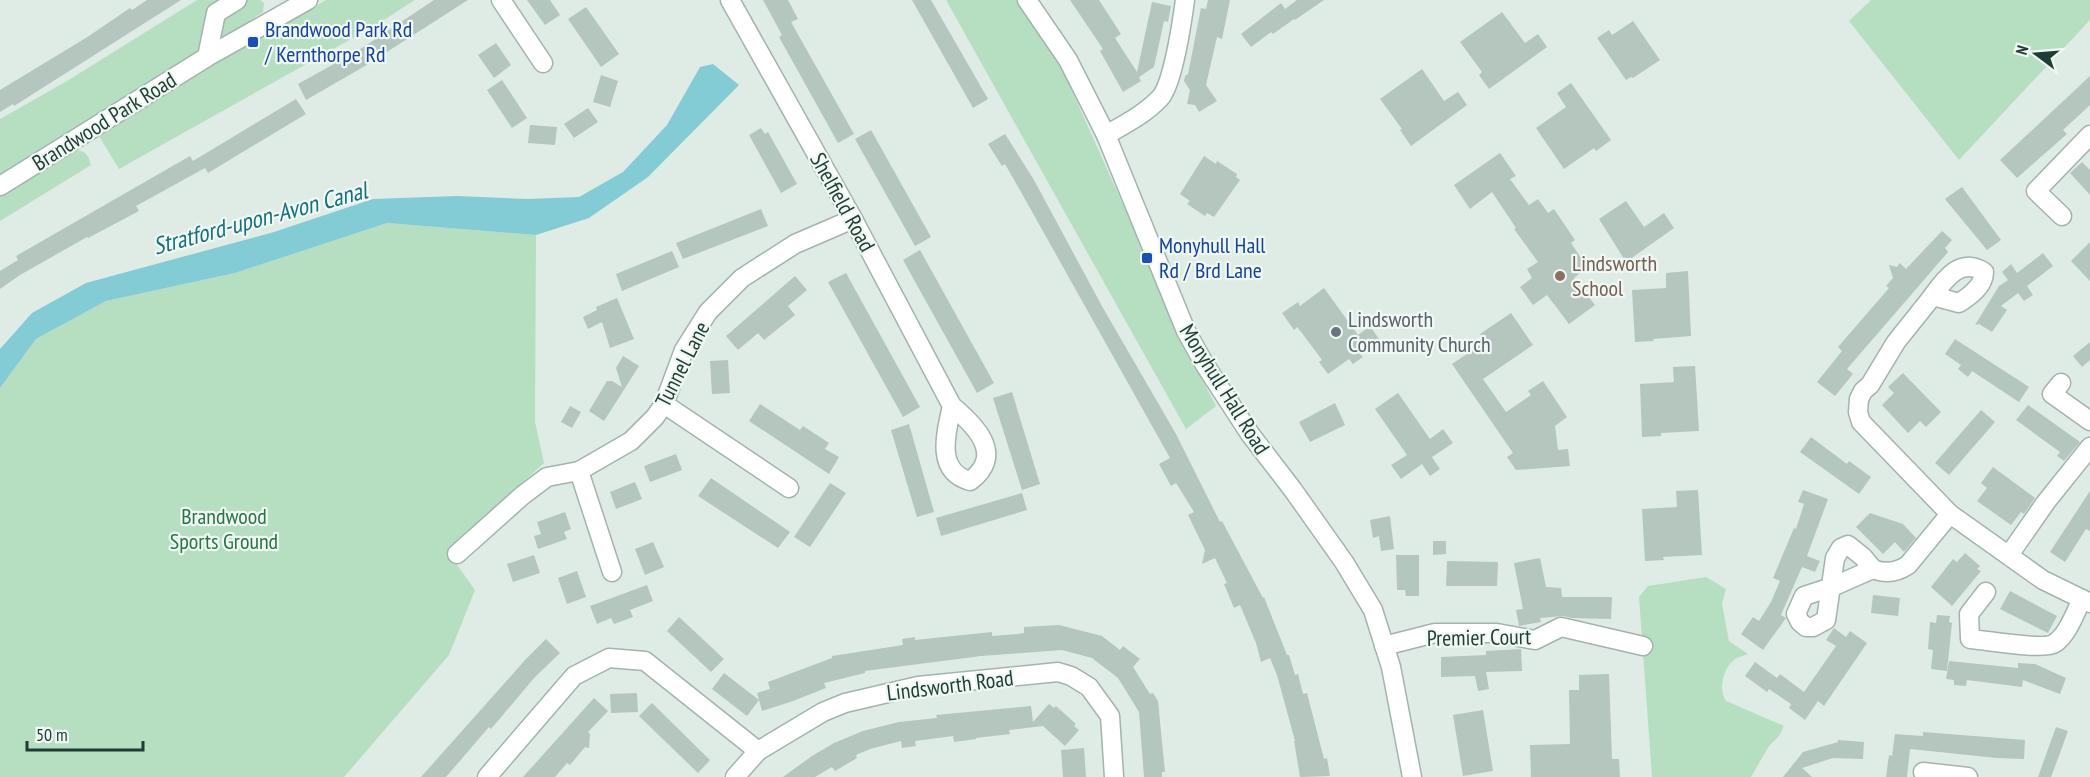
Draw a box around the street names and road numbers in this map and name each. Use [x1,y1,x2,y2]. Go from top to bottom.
street label: Brandwood Park Road [27,65,181,177]
street label: Shelfield Road [804,148,882,256]
street label: Tunnel Lane [649,317,715,411]
street label: Monyhull Hall Road [1174,319,1276,459]
street label: Premier Court [1427,622,1531,652]
street label: Lindsworth Road [885,663,1015,707]

